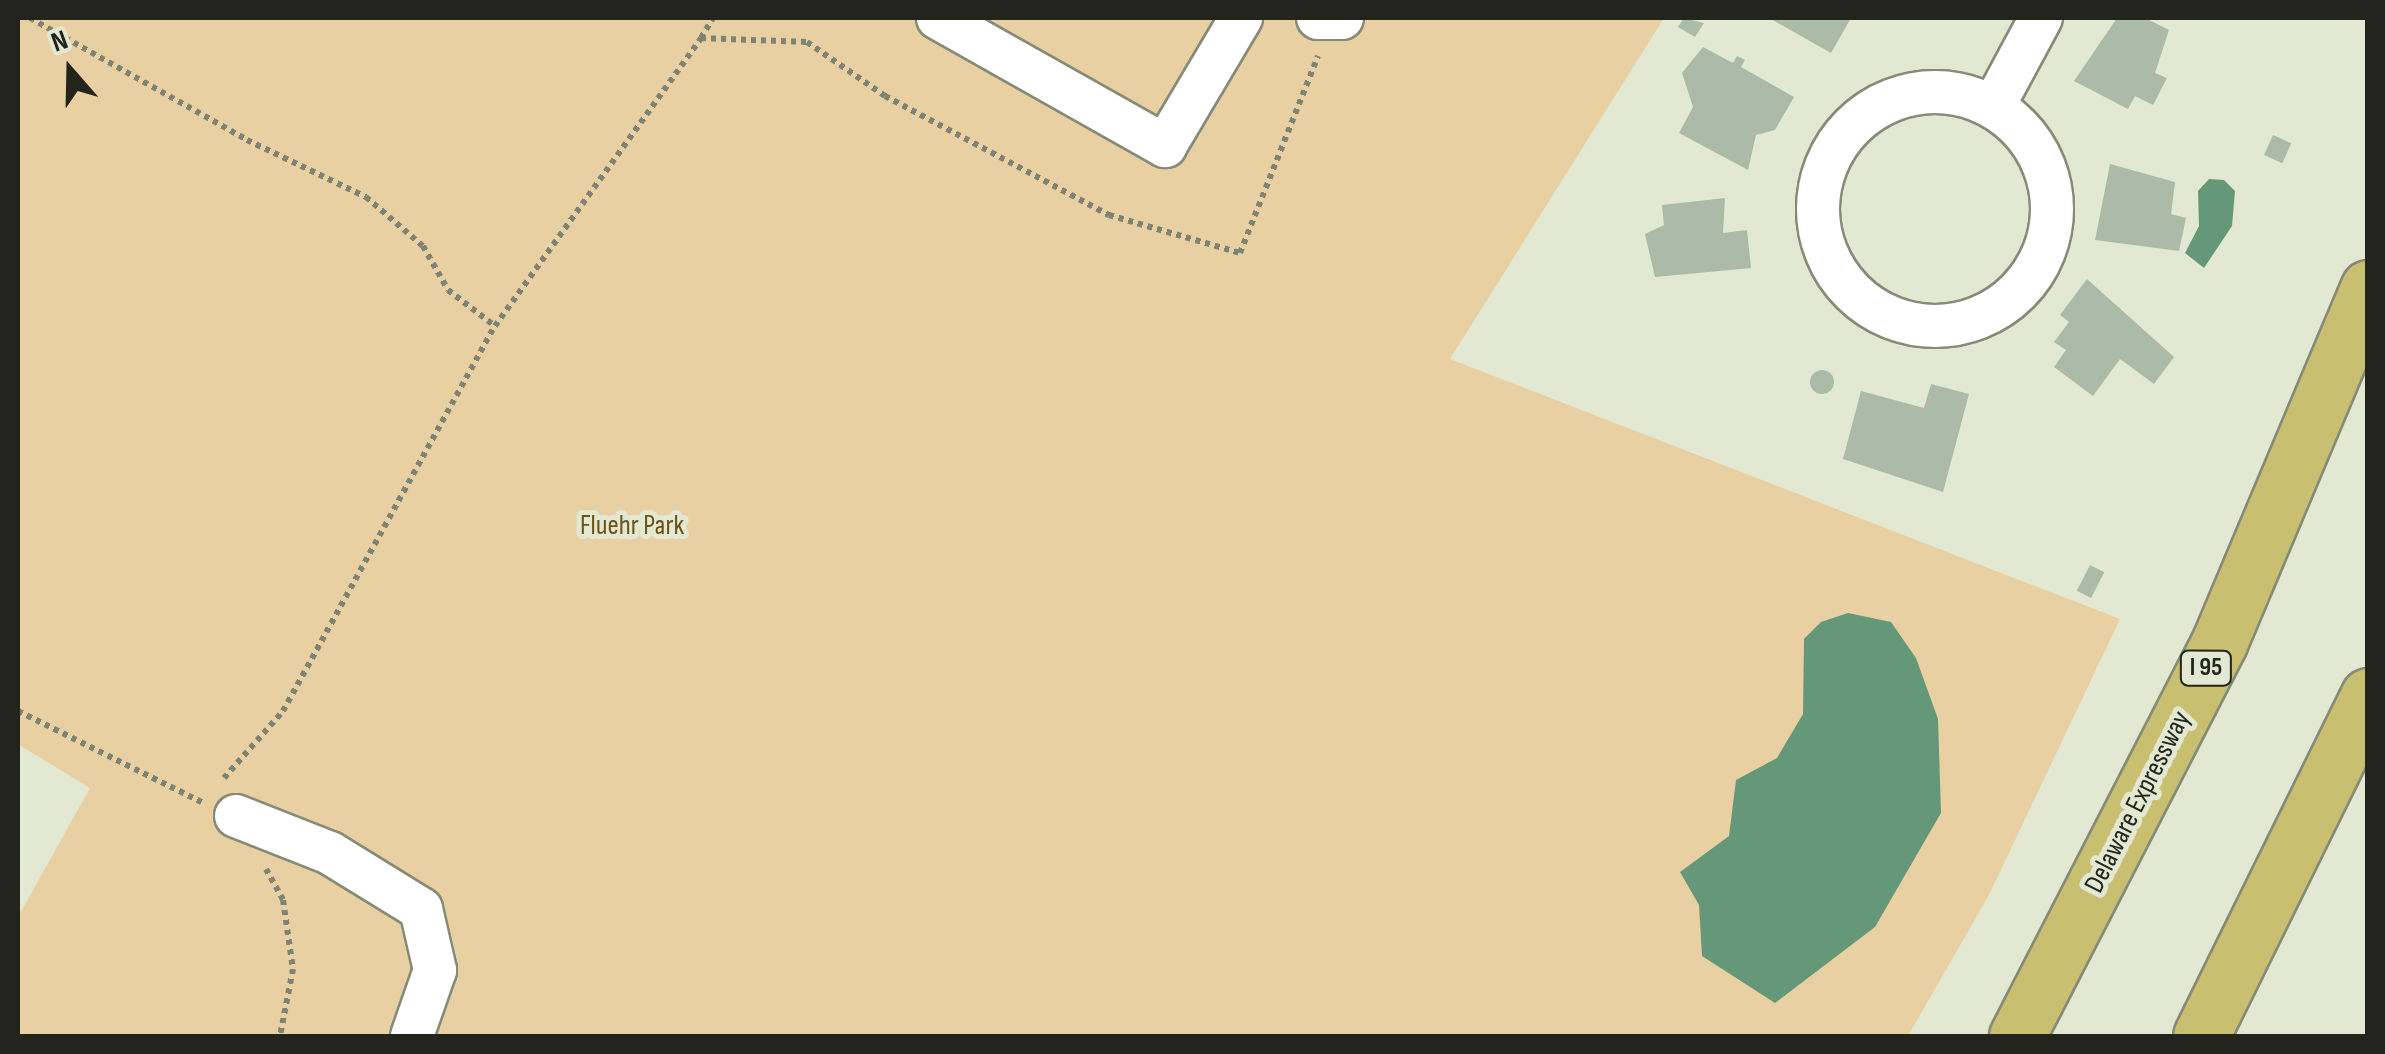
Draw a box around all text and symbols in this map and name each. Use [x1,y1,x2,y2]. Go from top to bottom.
north arrow [20,20,120,120]
text: N [47,23,72,59]
park label: Fluehr Park [580,509,684,543]
road number: I 95 [2178,648,2234,688]
street label: Delaware Expressway [2078,706,2198,898]

